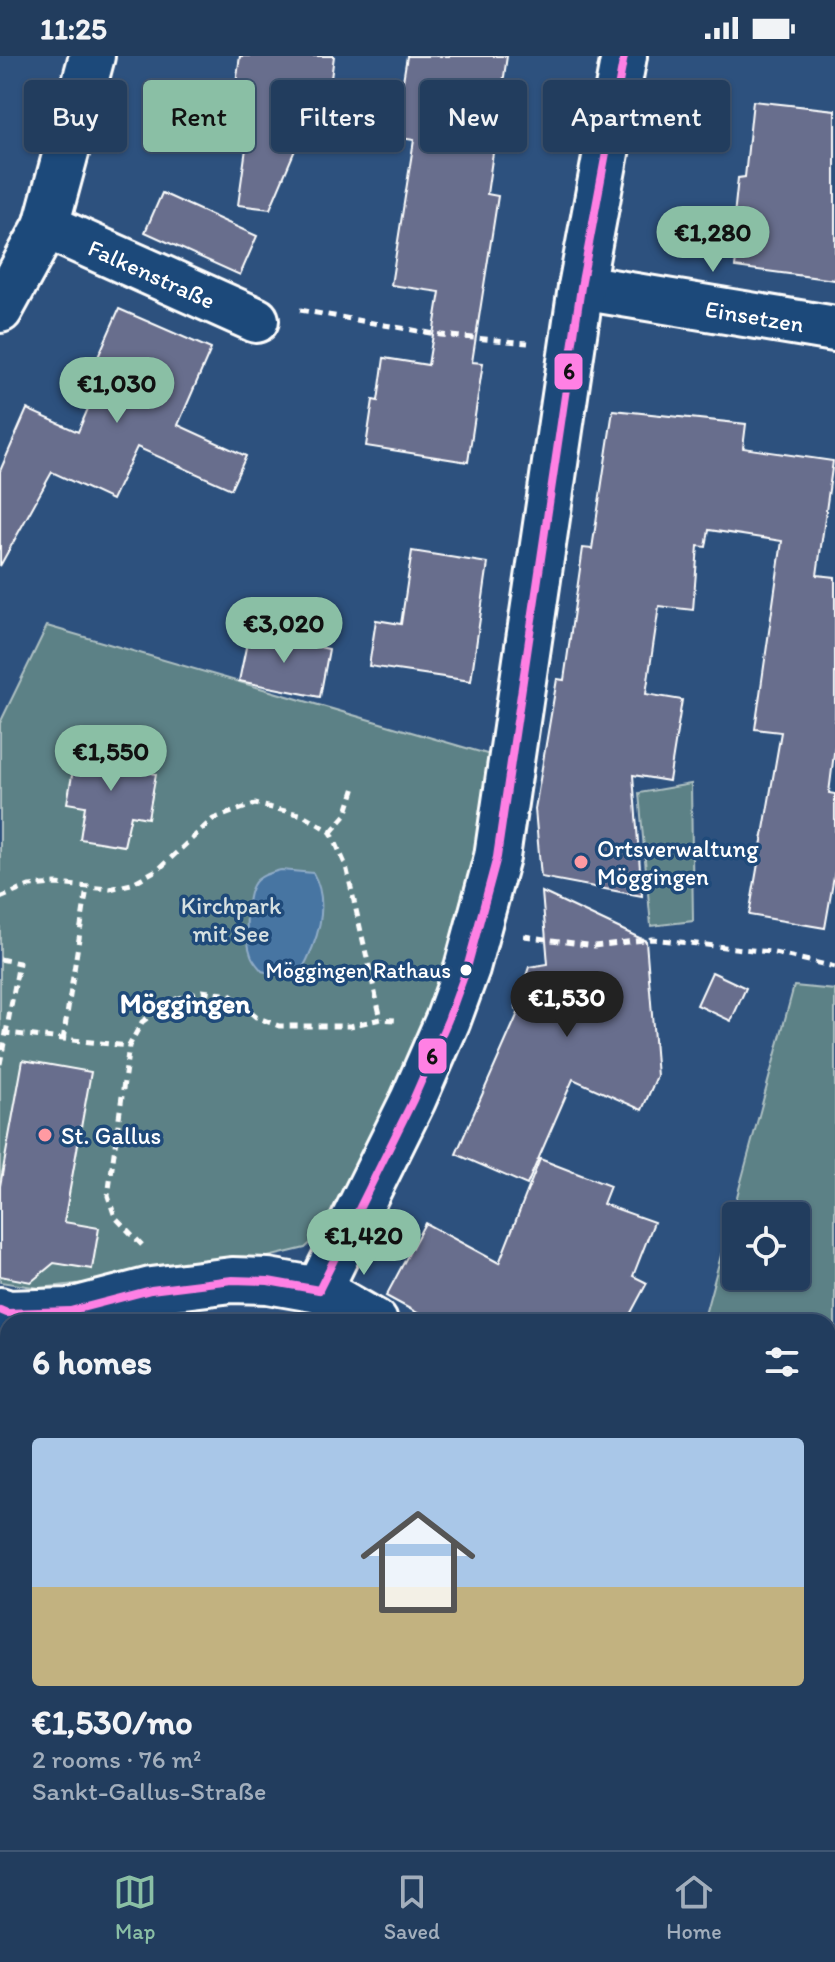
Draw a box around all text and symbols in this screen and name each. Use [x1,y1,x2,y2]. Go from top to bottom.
text: 11:25 [40,10,107,47]
chip: Buy [24,80,127,152]
chip: Rent [143,80,255,152]
chip: Filters [271,80,404,152]
chip: New [420,80,527,152]
chip: Apartment [543,80,730,152]
pin: €1,280 [648,206,778,274]
text: €1,280 [674,216,752,248]
street label: Falkenstraße [84,232,220,314]
street label: Einsetzen [703,293,806,338]
line badge: 6 [553,352,584,391]
pin: €1,030 [52,357,182,425]
text: 6 [563,358,575,385]
text: €1,030 [77,367,157,399]
pin: €3,020 [219,597,349,665]
text: €3,020 [244,607,324,639]
pin: €1,550 [46,725,176,793]
text: €1,550 [73,735,149,767]
place label: Ortsverwaltung Möggingen [597,834,759,891]
marker: Ortsverwaltung Möggingen [572,853,590,871]
park label: Kirchpark mit See [181,891,282,948]
place label: Möggingen Rathaus [265,957,451,984]
marker: Möggingen Rathaus [458,962,474,978]
pin: €1,530 [502,971,632,1039]
text: €1,530 [529,981,605,1013]
district label: Möggingen [120,986,250,1020]
line badge: 6 [417,1037,448,1075]
text: 6 [426,1043,438,1070]
place label: St. Gallus [61,1121,161,1150]
marker: St. Gallus [36,1126,54,1144]
map controls [722,1202,810,1290]
button: locate [722,1202,810,1290]
pin: €1,420 [299,1209,429,1277]
text: €1,420 [325,1219,403,1251]
icon: filters [760,1340,804,1384]
text: 6 homes [32,1342,152,1383]
icon: home [346,1490,490,1634]
text: €1,530/mo [32,1702,193,1743]
text: 2 rooms · 76 m² [32,1743,201,1775]
text: Sankt-Gallus-Straße [32,1775,266,1807]
tab: Map [113,1870,157,1945]
tab: Saved [384,1870,440,1945]
tab: Home [666,1870,722,1945]

